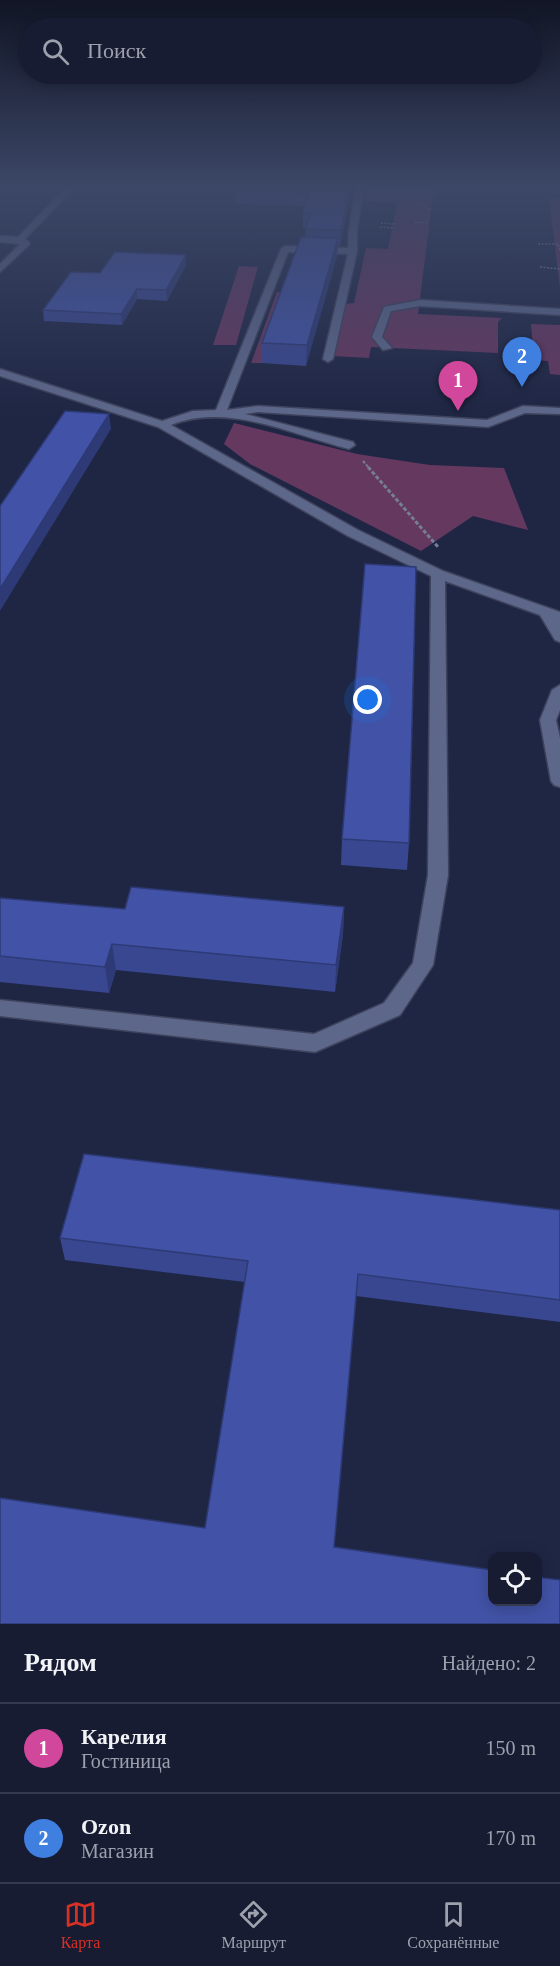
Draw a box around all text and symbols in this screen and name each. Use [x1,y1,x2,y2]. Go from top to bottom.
search box [18,18,542,84]
icon: search [39,35,72,68]
text: Поиск [87,38,146,63]
pin: 2 [502,338,542,387]
pin: 1 [438,362,478,411]
your location [353,685,382,714]
map controls [488,1552,542,1606]
button: locate [488,1552,542,1606]
text: Рядом [24,1648,97,1677]
text: Найдено: 2 [442,1652,536,1674]
text: Карелия [81,1724,167,1749]
text: 1 [39,1737,49,1759]
text: 150 m [485,1737,536,1759]
text: Гостиница [81,1750,171,1772]
text: Ozon [81,1814,131,1839]
text: 2 [39,1827,49,1849]
text: 170 m [485,1827,536,1849]
text: Магазин [81,1840,154,1862]
tab: Карта [61,1898,100,1952]
tab: Маршрут [222,1898,286,1952]
tab: Сохранённые [407,1898,499,1952]

